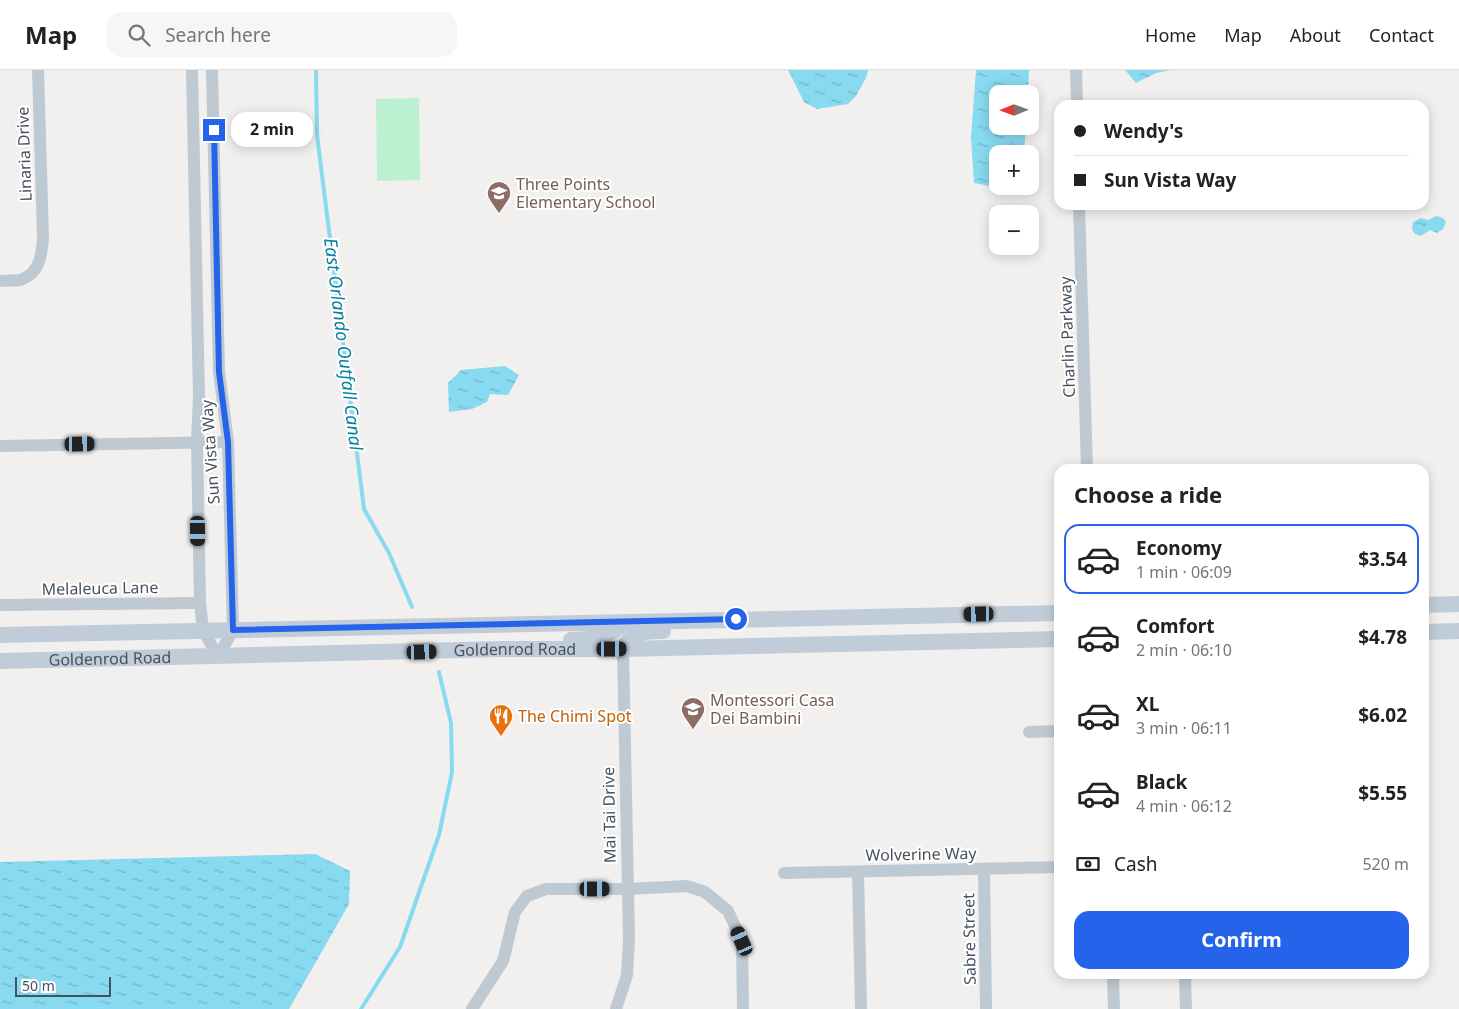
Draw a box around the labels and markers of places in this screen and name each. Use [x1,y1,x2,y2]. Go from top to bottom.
place label: Three Points Elementary School [516,173,655,213]
school or university icon: Three Points Elementary School [486,180,512,214]
place label: Montessori Casa Dei Bambini [710,689,835,729]
school or university icon: Montessori Casa Dei Bambini [680,696,706,730]
restaurant icon: The Chimi Spot [488,703,514,737]
place label: The Chimi Spot [518,705,632,727]

